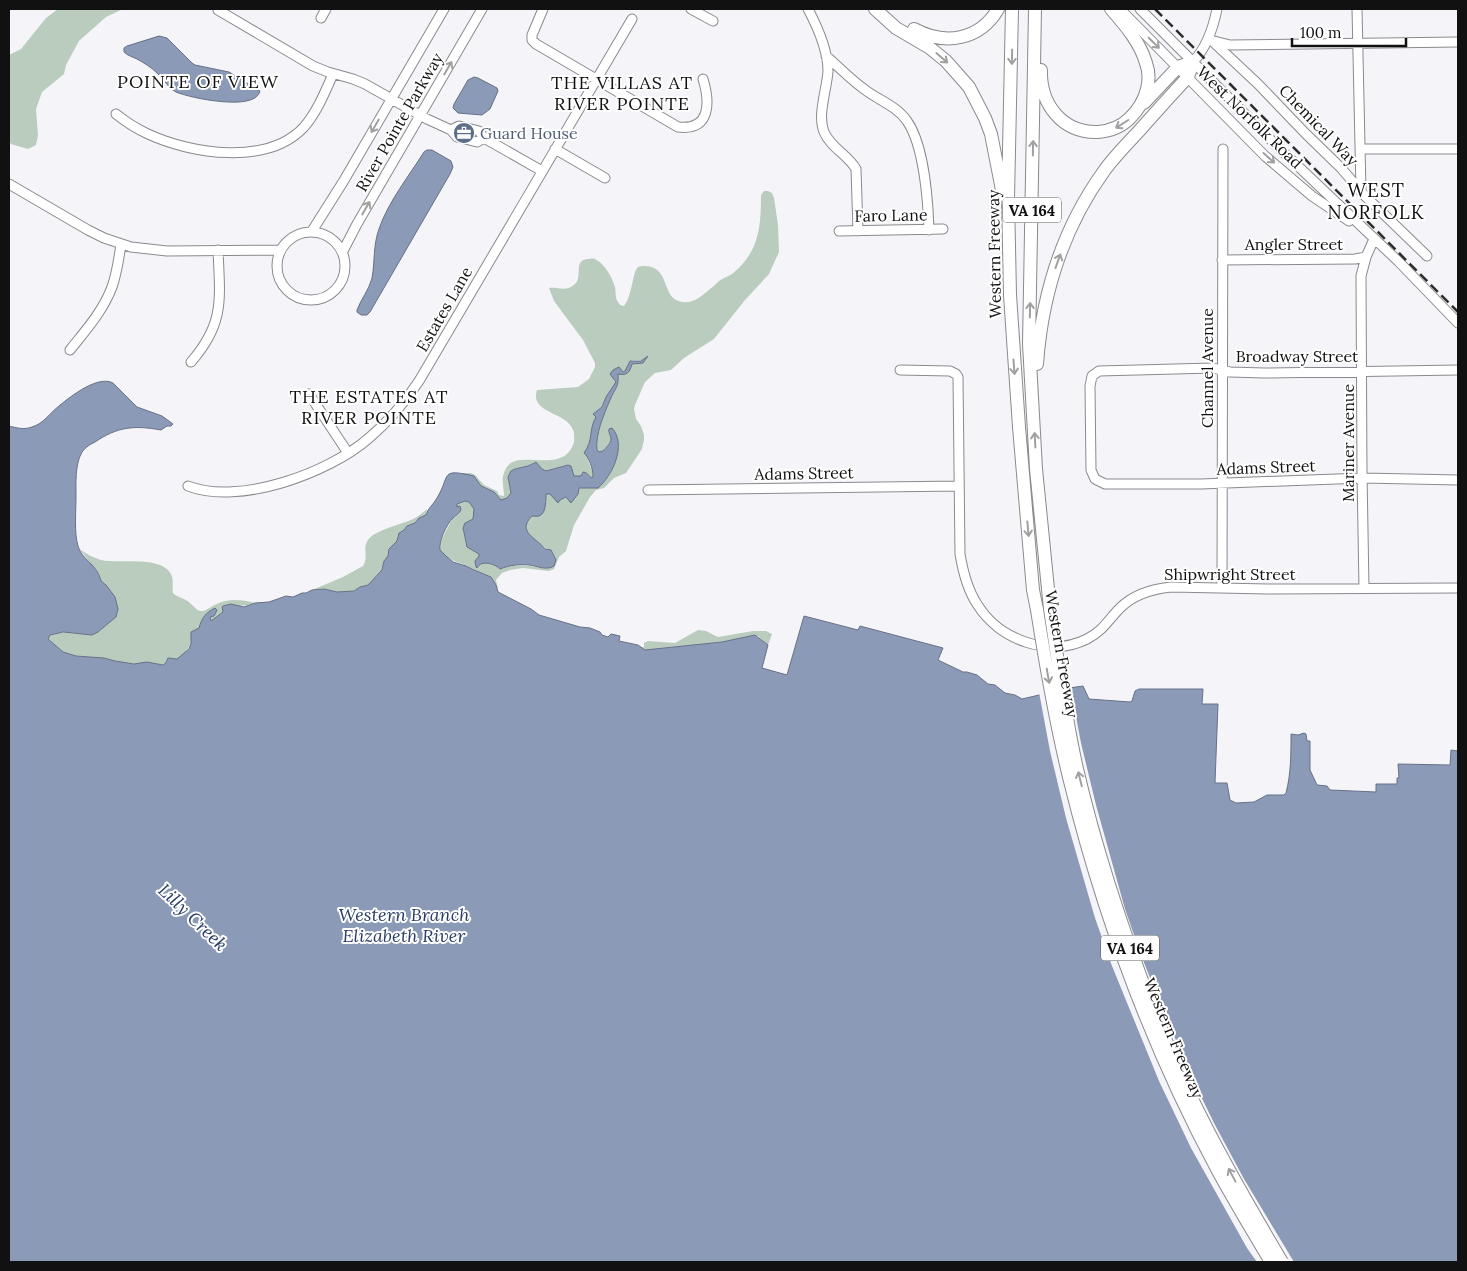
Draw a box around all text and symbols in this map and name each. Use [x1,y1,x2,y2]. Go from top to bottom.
scale bar [1292,15,1406,47]
text: 100 m [1300,23,1341,42]
one-way arrow [1148,37,1160,49]
street label: River Pointe Parkway [351,49,447,195]
one-way arrow [1007,49,1016,65]
one-way arrow [935,52,948,64]
one-way arrow [443,61,453,75]
street label: West Norfolk Road [1193,62,1307,173]
district label: POINTE OF VIEW [117,70,279,93]
district label: THE VILLAS AT RIVER POINTE [551,71,693,115]
street label: Chemical Way [1275,80,1363,170]
one-way arrow [370,119,380,133]
one-way arrow [1115,119,1129,129]
office icon: Guard House [452,121,476,145]
place label: Guard House [480,123,578,143]
one-way arrow [1028,140,1038,156]
one-way arrow [1262,153,1275,164]
district label: WEST NORFOLK [1327,178,1425,224]
street label: Western Freeway [983,189,1005,319]
road number: VA 164 [1003,198,1061,222]
one-way arrow [361,202,371,216]
street label: Faro Lane [854,204,928,226]
street label: Angler Street [1244,234,1344,254]
one-way arrow [1054,253,1063,269]
street label: Estates Lane [412,263,476,355]
one-way arrow [1025,303,1035,319]
street label: Channel Avenue [1197,308,1217,428]
street label: Broadway Street [1236,346,1359,366]
one-way arrow [1010,359,1019,375]
street label: Mariner Avenue [1338,384,1358,502]
district label: THE ESTATES AT RIVER POINTE [290,385,448,429]
one-way arrow [1030,432,1039,448]
street label: Adams Street [1215,455,1317,479]
street label: Adams Street [753,462,855,484]
one-way arrow [1023,521,1033,537]
street label: Shipwright Street [1164,564,1296,584]
street label: Western Freeway [1041,589,1083,720]
one-way arrow [1044,667,1054,683]
one-way arrow [1075,772,1084,788]
water label: Lilly Creek [154,878,232,956]
water label: Western Branch Elizabeth River [339,903,470,947]
road number: VA 164 [1101,936,1159,960]
street label: Western Freeway [1140,975,1209,1102]
one-way arrow [1227,1167,1237,1182]

